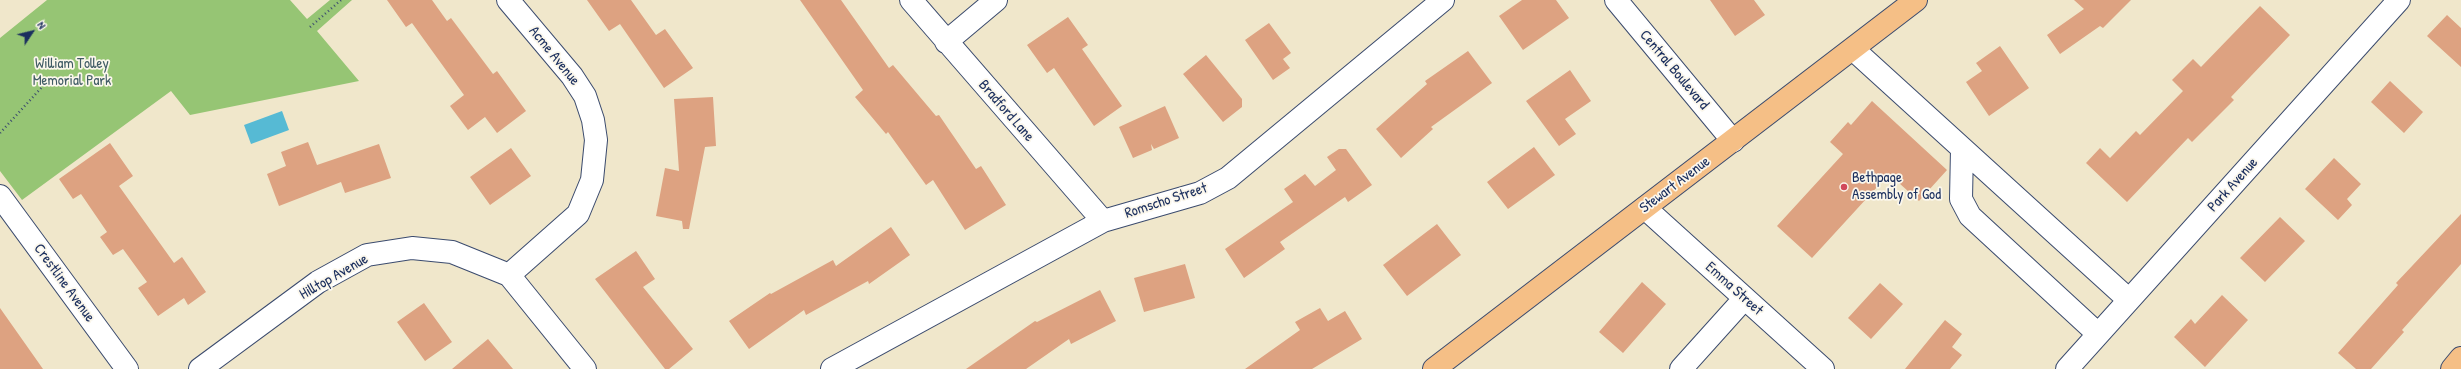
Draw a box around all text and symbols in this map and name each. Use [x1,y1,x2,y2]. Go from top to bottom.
north arrow [12,12,52,52]
text: N [34,19,49,32]
street label: Acme Avenue [525,23,583,89]
street label: Central Boulevard [1635,27,1713,113]
park label: William Tolley Memorial Park [33,55,111,90]
street label: Bradford Lane [974,76,1038,146]
street label: Stewart Avenue [1636,153,1714,217]
street label: Park Avenue [2204,154,2262,216]
place label: Bethpage Assembly of God [1852,169,1941,204]
street label: Romscho Street [1123,179,1209,223]
marker: Bethpage Assembly of God [1839,182,1849,192]
street label: Crestline Avenue [30,240,98,326]
street label: Hilltop Avenue [297,250,371,304]
street label: Emma Street [1701,258,1767,320]

